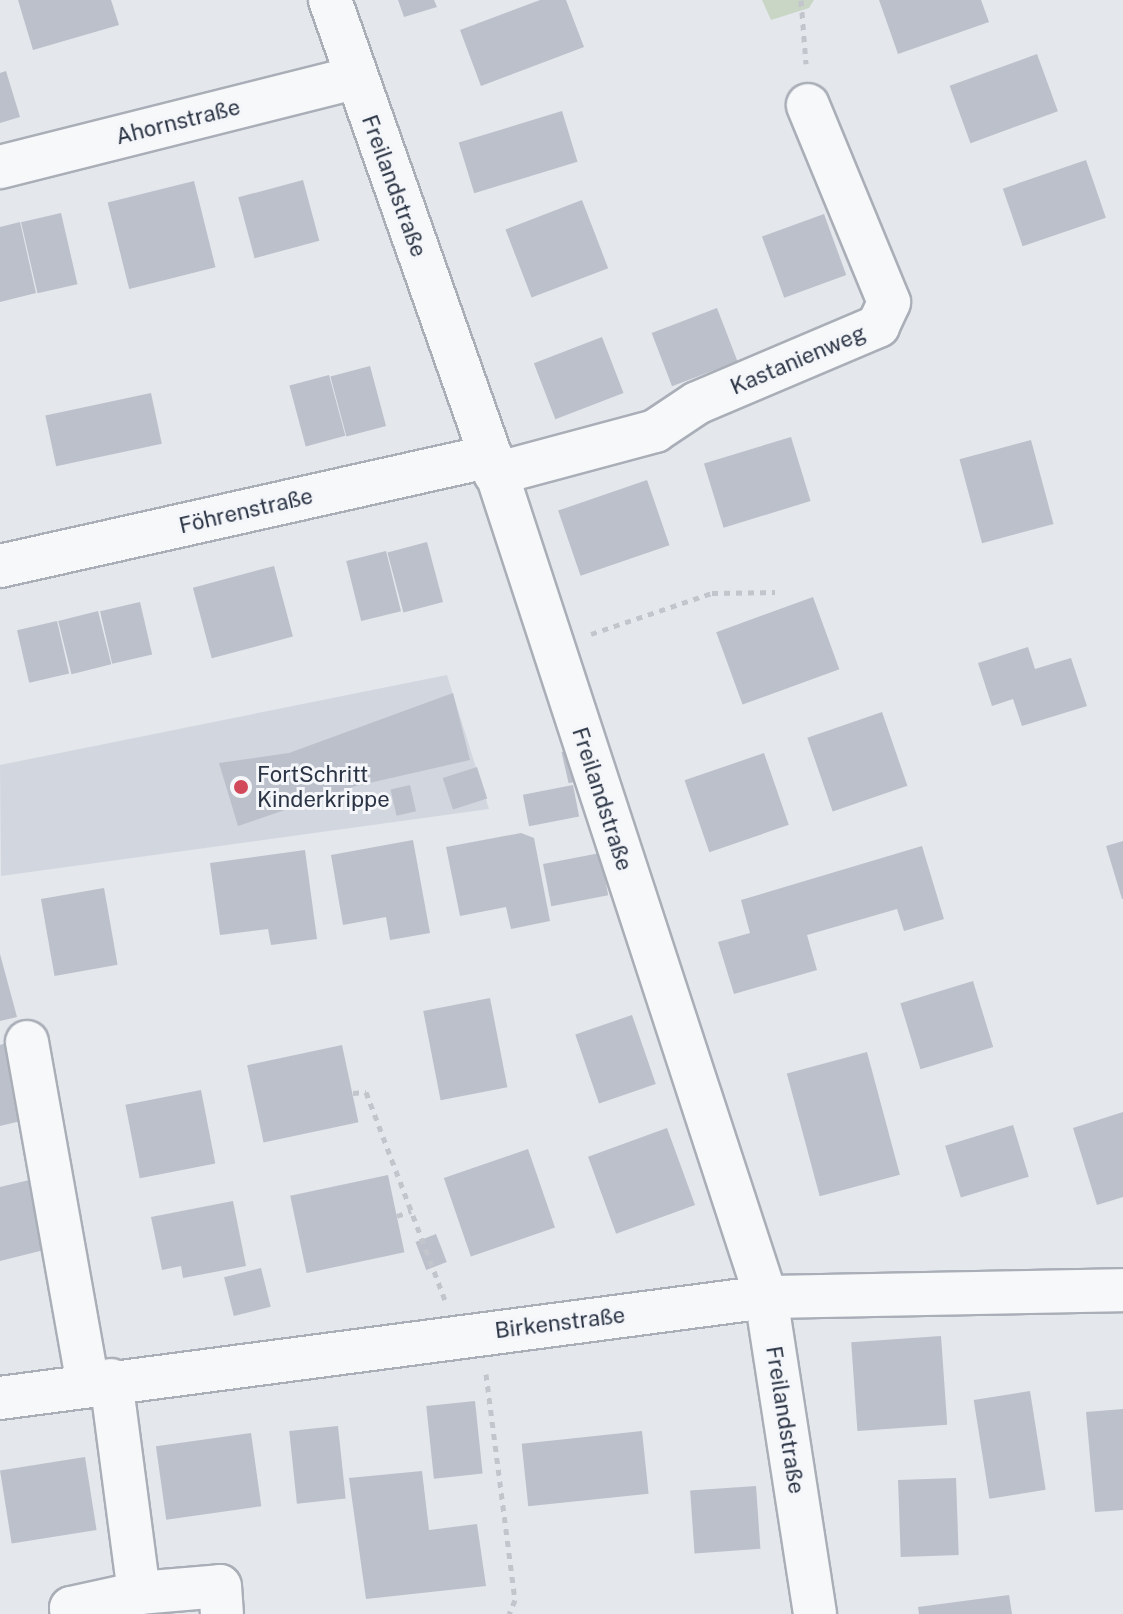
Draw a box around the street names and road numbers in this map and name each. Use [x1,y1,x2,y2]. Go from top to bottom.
street label: Ahornstraße [113,94,243,150]
street label: Freilandstraße [356,111,432,261]
street label: Kastanienweg [726,320,870,400]
street label: Föhrenstraße [176,483,316,539]
street label: Freilandstraße [566,724,638,874]
street label: Birkenstraße [493,1302,627,1344]
street label: Freilandstraße [760,1344,810,1496]

